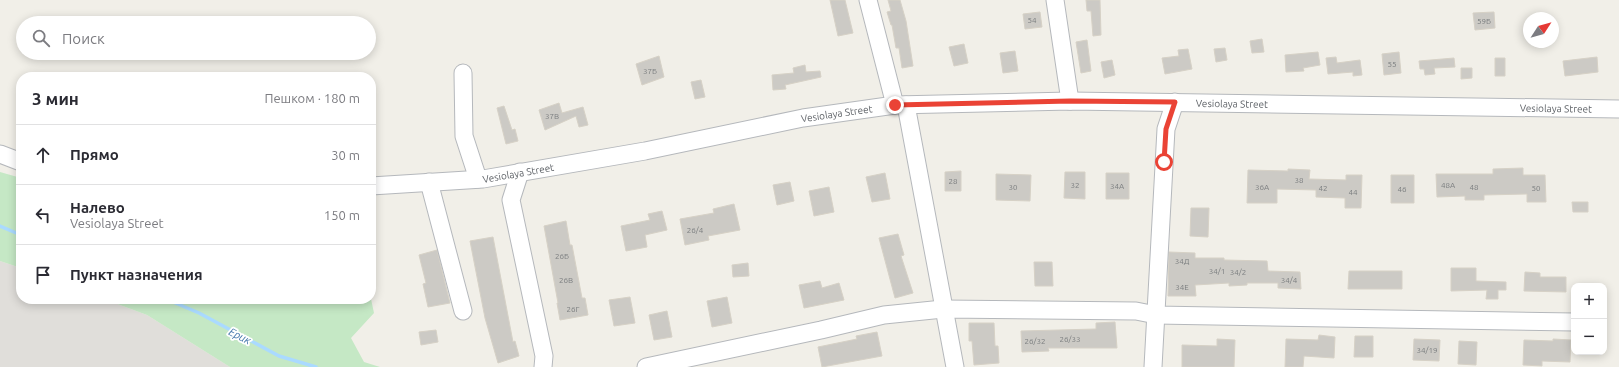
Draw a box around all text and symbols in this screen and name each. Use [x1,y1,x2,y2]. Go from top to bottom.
north arrow [1523,12,1559,48]
search box [16,16,376,60]
house number: 54 [1027,16,1037,25]
house number: 59Б [1477,17,1491,26]
icon: search [30,27,52,49]
text: Поиск [62,30,105,47]
house number: 55 [1387,60,1397,69]
house number: 37Б [643,67,657,76]
text: 3 мин [32,89,79,108]
text: Пешком · 180 m [264,91,360,105]
route end [886,96,904,114]
street label: Vesiolaya Street [1196,97,1268,109]
street label: Vesiolaya Street [1520,102,1592,114]
street label: Vesiolaya Street [800,103,873,124]
house number: 37В [545,112,559,121]
icon: ahead [32,144,54,166]
text: Прямо [70,146,119,163]
text: 30 m [331,148,360,162]
route start [1155,153,1173,171]
street label: Vesiolaya Street [482,161,555,184]
house number: 38 [1294,176,1304,185]
house number: 28 [948,177,958,186]
house number: 32 [1070,181,1080,190]
house number: 48А [1441,181,1456,190]
house number: 34А [1110,182,1125,191]
house number: 30 [1008,183,1018,192]
house number: 36А [1255,183,1270,192]
house number: 48 [1469,183,1479,192]
house number: 42 [1318,184,1328,193]
house number: 50 [1531,184,1541,193]
house number: 46 [1397,185,1407,194]
house number: 44 [1348,188,1358,197]
text: Налево [70,199,125,216]
icon: left [32,204,54,226]
text: 150 m [324,208,360,222]
text: Vesiolaya Street [70,216,164,230]
house number: 26/4 [687,226,704,235]
house number: 26Б [555,252,569,261]
house number: 34Д [1175,257,1190,266]
icon: arrive [32,264,54,286]
text: Пункт назначения [70,266,203,283]
house number: 34/1 [1209,267,1225,276]
house number: 34/2 [1230,268,1246,277]
house number: 26В [559,276,573,285]
house number: 34/4 [1281,276,1298,285]
house number: 34Е [1175,283,1189,292]
map controls [1571,283,1607,355]
button: + [1571,283,1607,319]
house number: 26Г [567,305,580,314]
button: − [1571,319,1607,355]
water label: Ерик [227,325,253,347]
house number: 26/33 [1060,335,1081,344]
house number: 26/32 [1025,337,1046,346]
house number: 34/19 [1417,346,1438,355]

